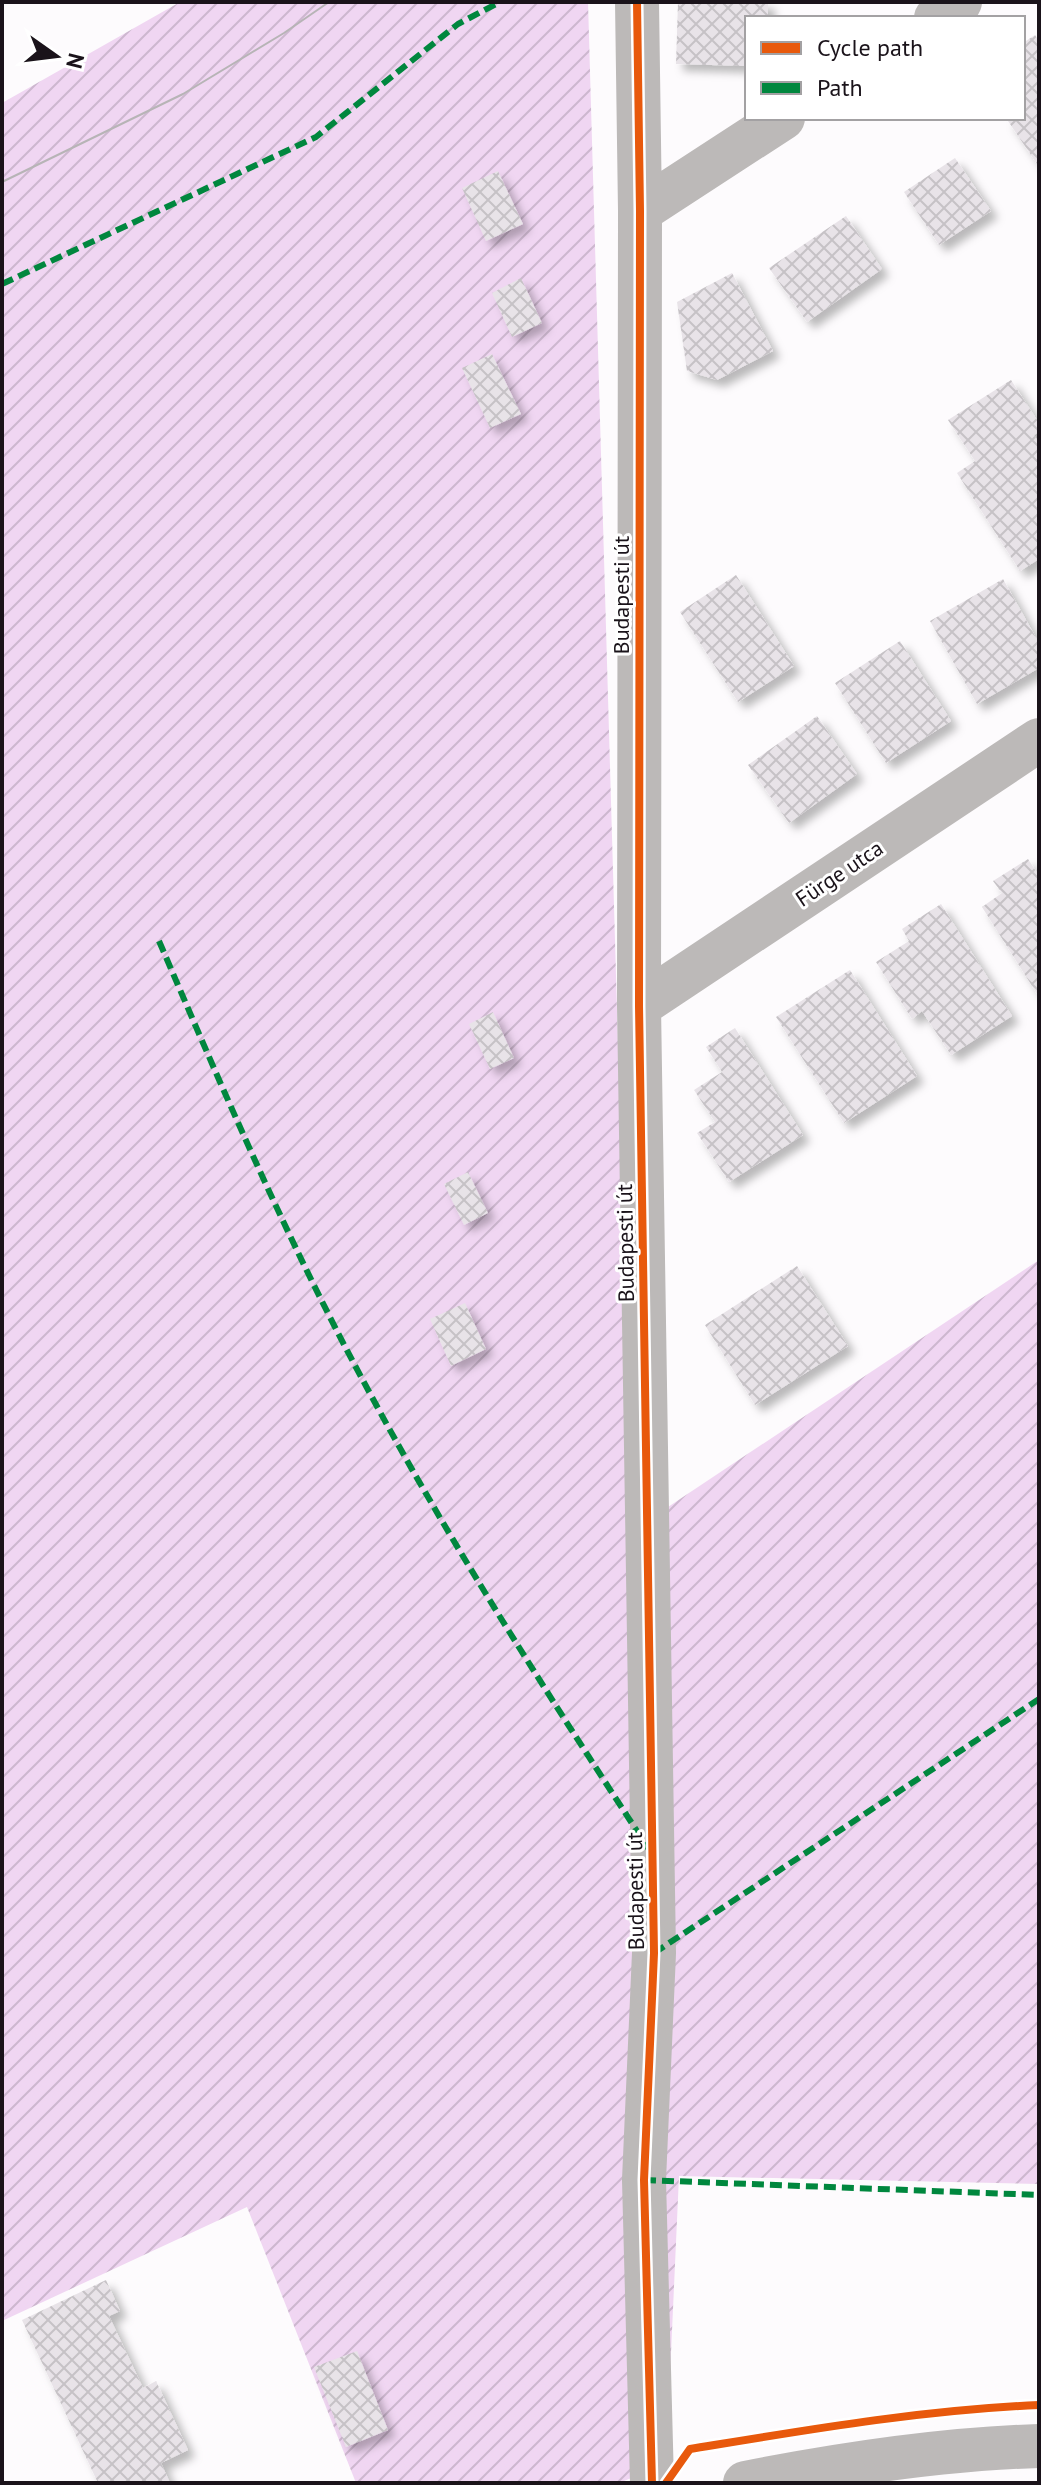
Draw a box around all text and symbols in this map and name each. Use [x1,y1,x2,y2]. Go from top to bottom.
north arrow [16,16,96,96]
legend [745,16,1025,120]
text: Cycle path [817,32,923,63]
text: N [60,50,91,71]
text: Path [817,72,863,103]
street label: Budapesti út [607,535,635,654]
street label: Fürge utca [790,834,888,912]
street label: Budapesti út [610,1183,640,1302]
street label: Budapesti út [620,1831,650,1950]

